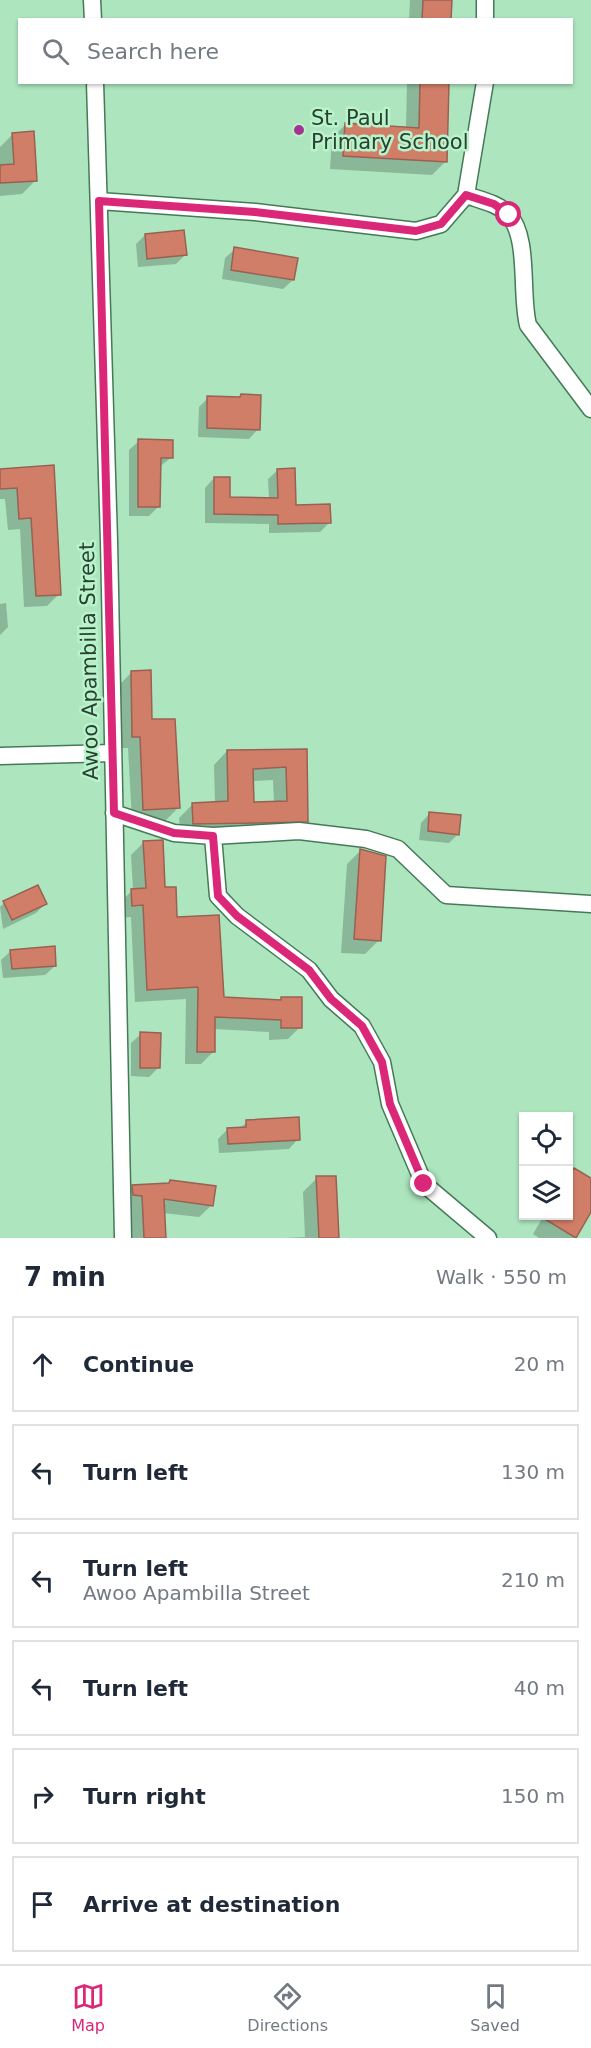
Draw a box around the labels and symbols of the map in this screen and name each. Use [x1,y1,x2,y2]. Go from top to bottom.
place label: St. Paul Primary School [311,106,469,154]
marker: St. Paul Primary School [292,123,306,137]
route start [495,201,521,227]
street label: Awoo Apambilla Street [75,542,103,780]
route end [410,1170,436,1196]

